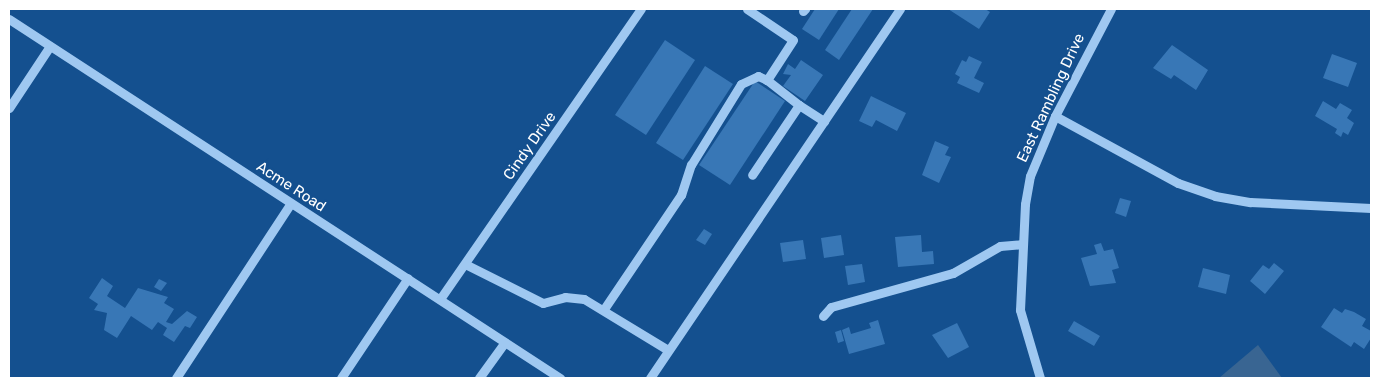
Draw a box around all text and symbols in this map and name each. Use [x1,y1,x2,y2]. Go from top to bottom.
street label: East Rambling Drive [1013,31,1089,165]
street label: Cindy Drive [500,108,560,184]
street label: Acme Road [253,158,329,216]

